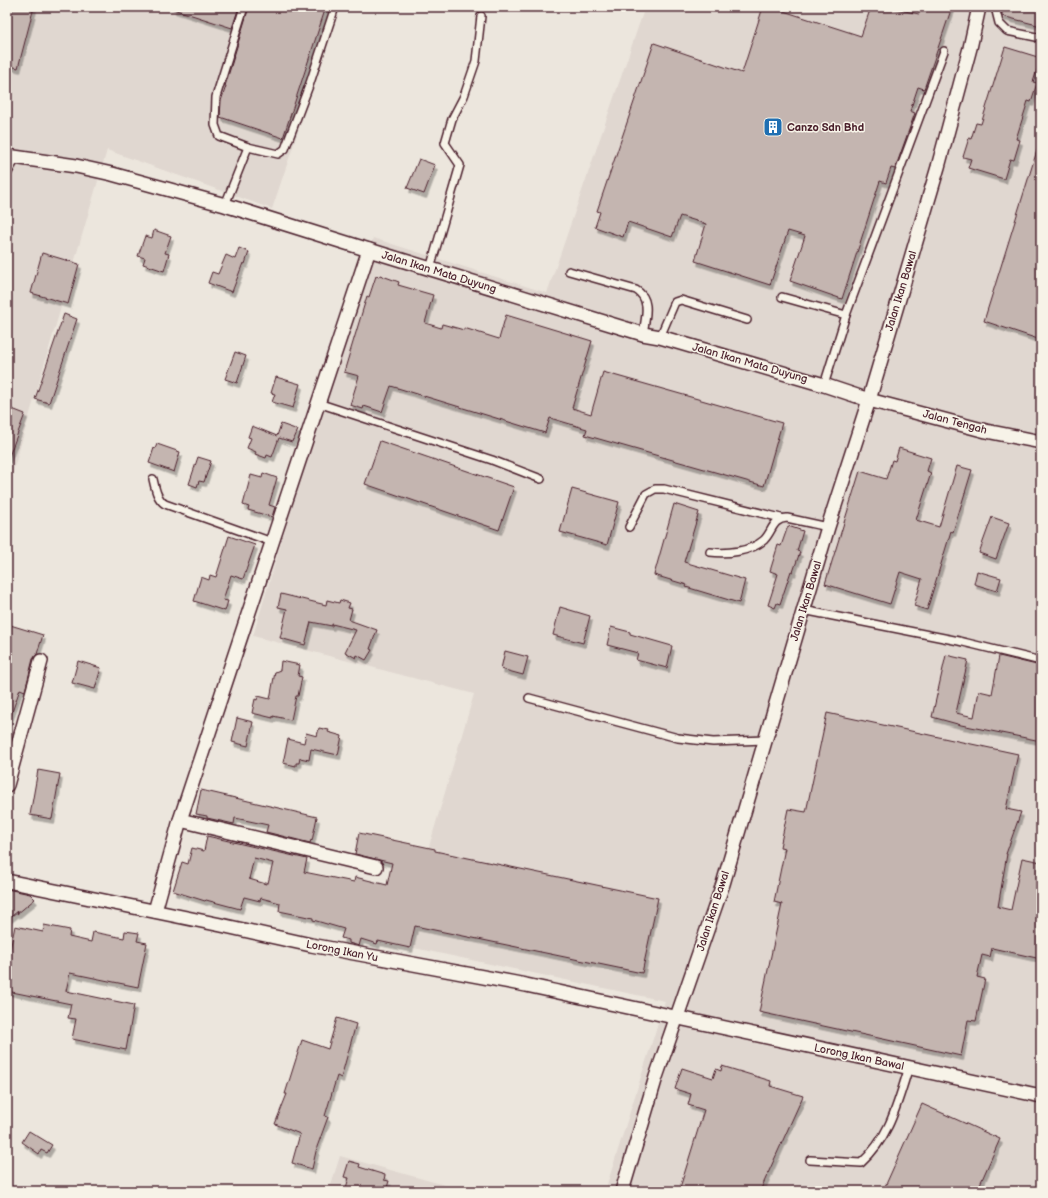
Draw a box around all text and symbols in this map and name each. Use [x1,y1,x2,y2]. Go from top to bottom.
building icon: Canzo Sdn Bhd [762,116,784,138]
place label: Canzo Sdn Bhd [787,121,864,134]
street label: Jalan Ikan Mata Duyung [380,248,498,296]
street label: Jalan Ikan Bawal [883,249,919,333]
street label: Jalan Ikan Mata Duyung [691,340,809,386]
street label: Jalan Tengah [921,407,989,437]
street label: Jalan Ikan Bawal [788,559,824,643]
street label: Jalan Ikan Bawal [694,869,732,953]
street label: Lorong Ikan Yu [305,938,379,964]
street label: Lorong Ikan Bawal [813,1041,905,1073]

